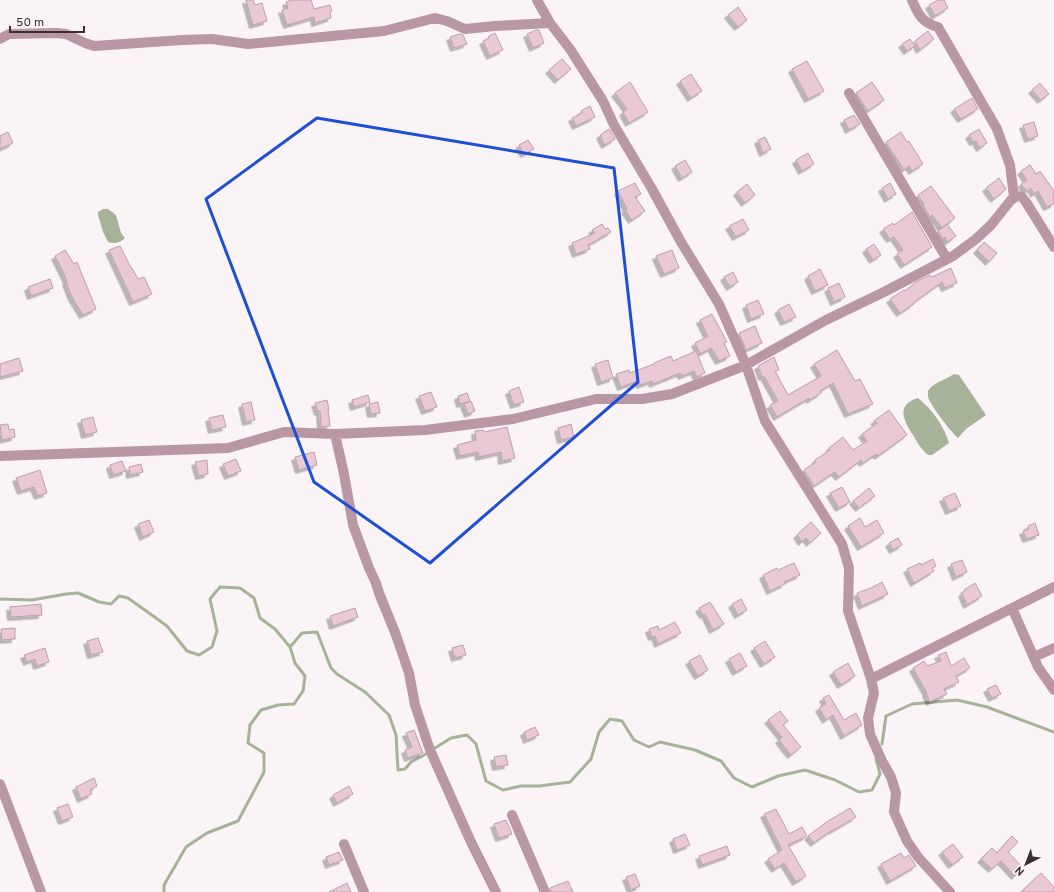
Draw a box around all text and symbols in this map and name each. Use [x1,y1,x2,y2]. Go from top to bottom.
scale bar [10,8,84,34]
text: 50 m [16,15,44,31]
north arrow [1006,844,1046,884]
text: N [1012,863,1028,879]

